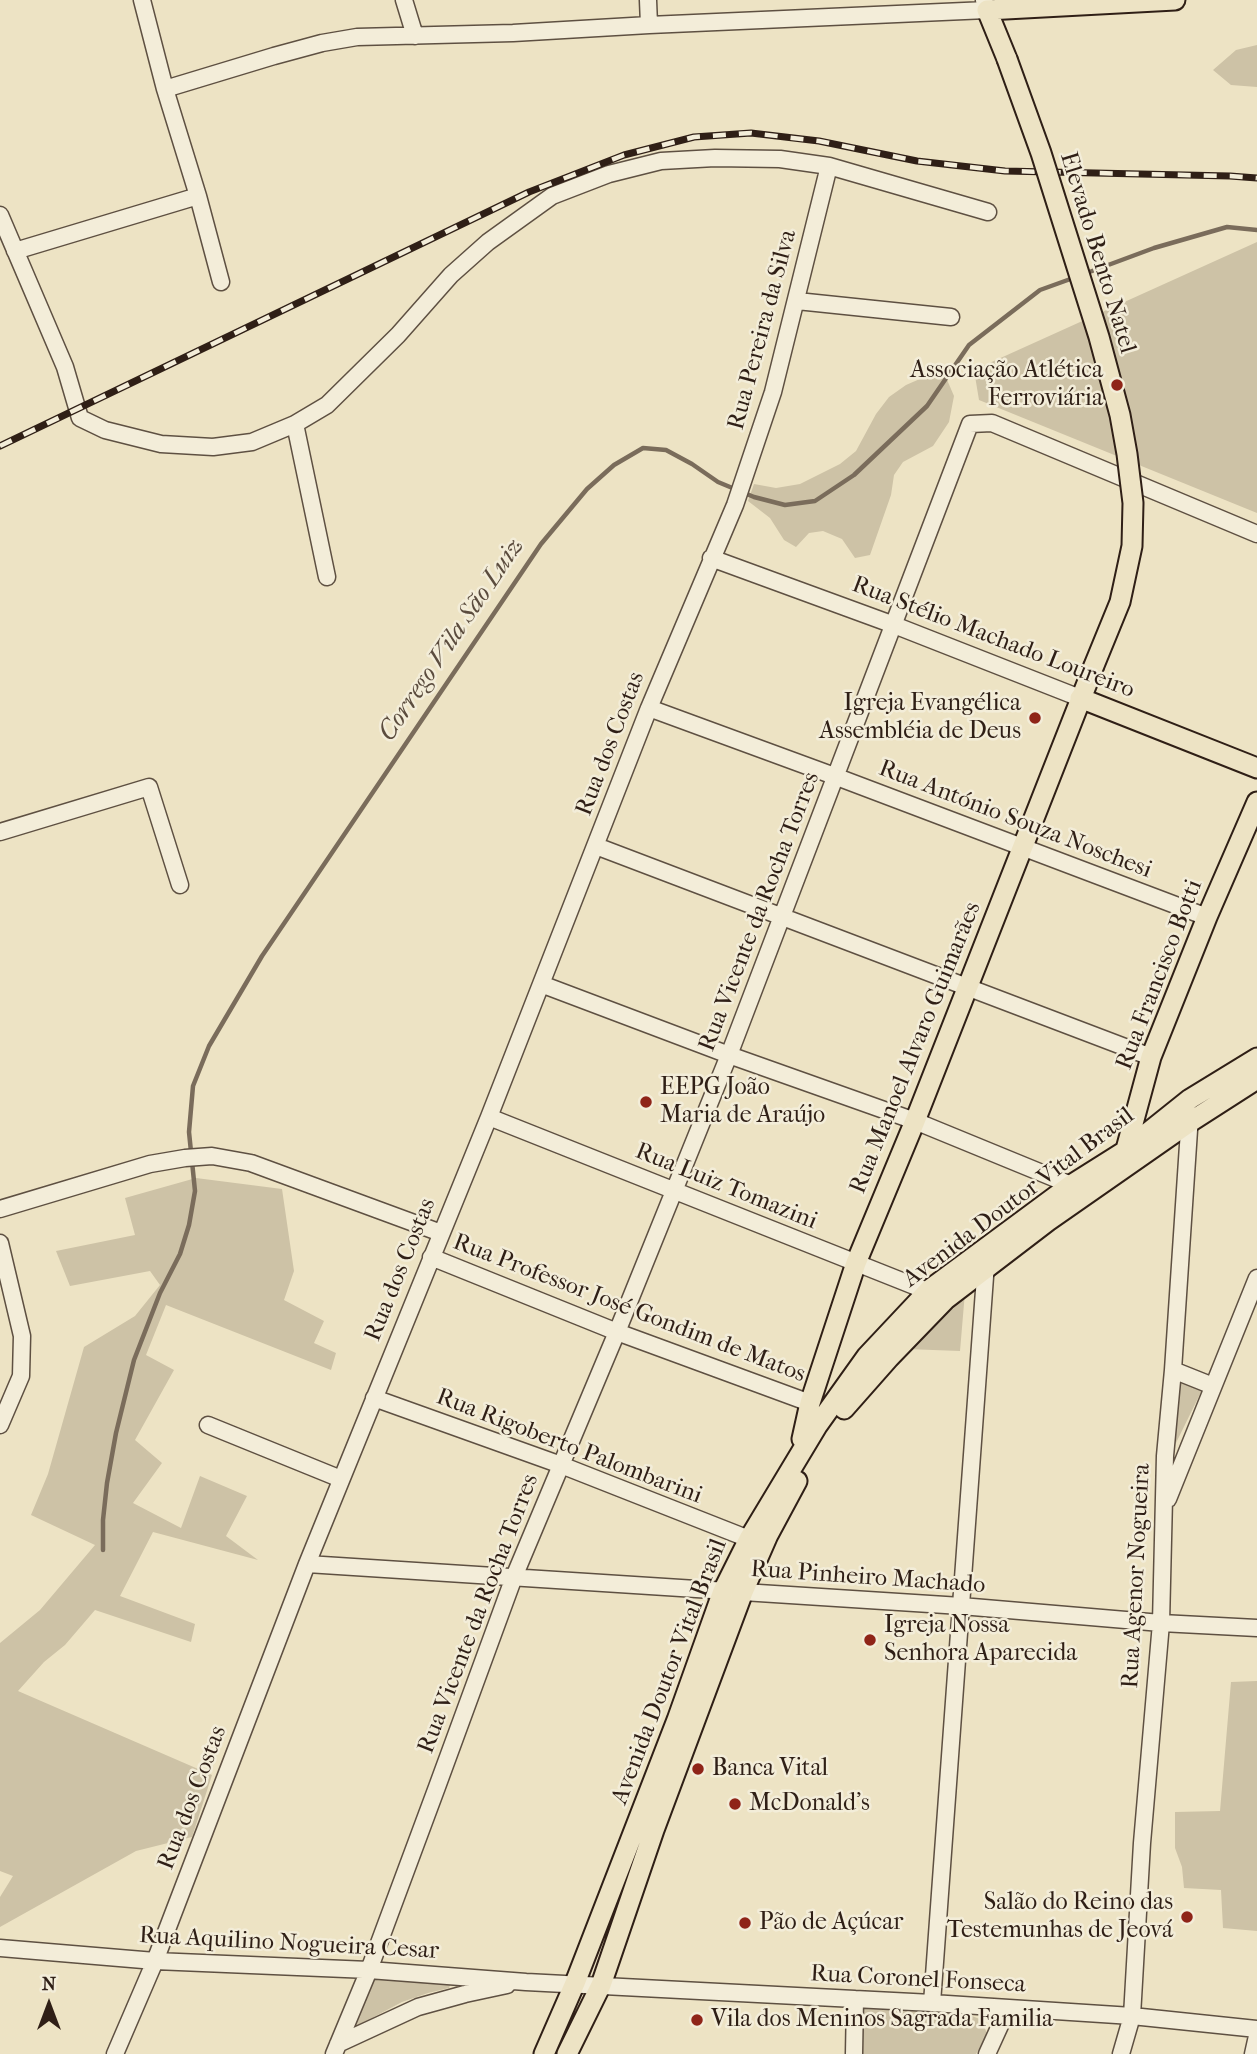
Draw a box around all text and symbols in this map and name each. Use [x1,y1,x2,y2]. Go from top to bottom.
street label: Elevado Bento Natel [1053,149,1141,357]
street label: Rua Pereira da Silva [722,227,804,433]
place label: Associação Atlética Ferroviária [910,357,1103,413]
marker: Associação Atlética Ferroviária [1109,377,1125,393]
water label: Corrego Vila São Luiz [372,533,532,747]
street label: Rua Stélio Machado Loureiro [848,571,1138,705]
street label: Rua dos Costas [570,668,652,820]
place label: Igreja Evangélica Assembléia de Deus [819,690,1021,746]
marker: Igreja Evangélica Assembléia de Deus [1027,710,1043,726]
street label: Rua António Souza Noschesi [874,755,1156,885]
street label: Rua Vicente da Rocha Torres [693,768,827,1056]
street label: Rua Francisco Botti [1111,876,1209,1074]
street label: Rua Manoel Alvaro Guimarães [844,898,988,1198]
place label: EEPG João Maria de Araújo [660,1074,825,1130]
marker: EEPG João Maria de Araújo [638,1094,654,1110]
street label: Avenida Doutor Vital Brasil [898,1102,1140,1294]
street label: Rua Luiz Tomazini [631,1137,821,1237]
street label: Rua dos Costas [359,1194,443,1346]
street label: Rua Professor José Gondim de Matos [449,1228,809,1390]
street label: Rua Rigoberto Palombarini [432,1383,706,1511]
street label: Rua Agenor Nogueira [1117,1463,1157,1689]
street label: Rua Vicente da Rocha Torres [412,1470,546,1758]
street label: Avenida Doutor Vital Brasil [606,1535,734,1809]
street label: Rua Pinheiro Machado [750,1555,986,1601]
place label: Igreja Nossa Senhora Aparecida [884,1612,1077,1668]
marker: Igreja Nossa Senhora Aparecida [862,1632,878,1648]
street label: Rua dos Costas [152,1722,234,1874]
place label: Banca Vital [712,1755,828,1783]
marker: Banca Vital [690,1761,706,1777]
place label: McDonald's [749,1790,870,1818]
marker: McDonald's [727,1796,743,1812]
place label: Salão do Reino das Testemunhas de Jeová [947,1889,1173,1945]
place label: Pão de Açúcar [759,1909,903,1937]
marker: Salão do Reino das Testemunhas de Jeová [1179,1909,1195,1925]
marker: Pão de Açúcar [737,1915,753,1931]
street label: Rua Aquilino Nogueira Cesar [138,1922,440,1966]
street label: Rua Coronel Fonseca [810,1960,1026,2000]
north arrow [14,1970,84,2040]
text: N [42,1973,56,1995]
place label: Vila dos Meninos Sagrada Familia [711,2006,1053,2034]
marker: Vila dos Meninos Sagrada Familia [689,2012,705,2028]

